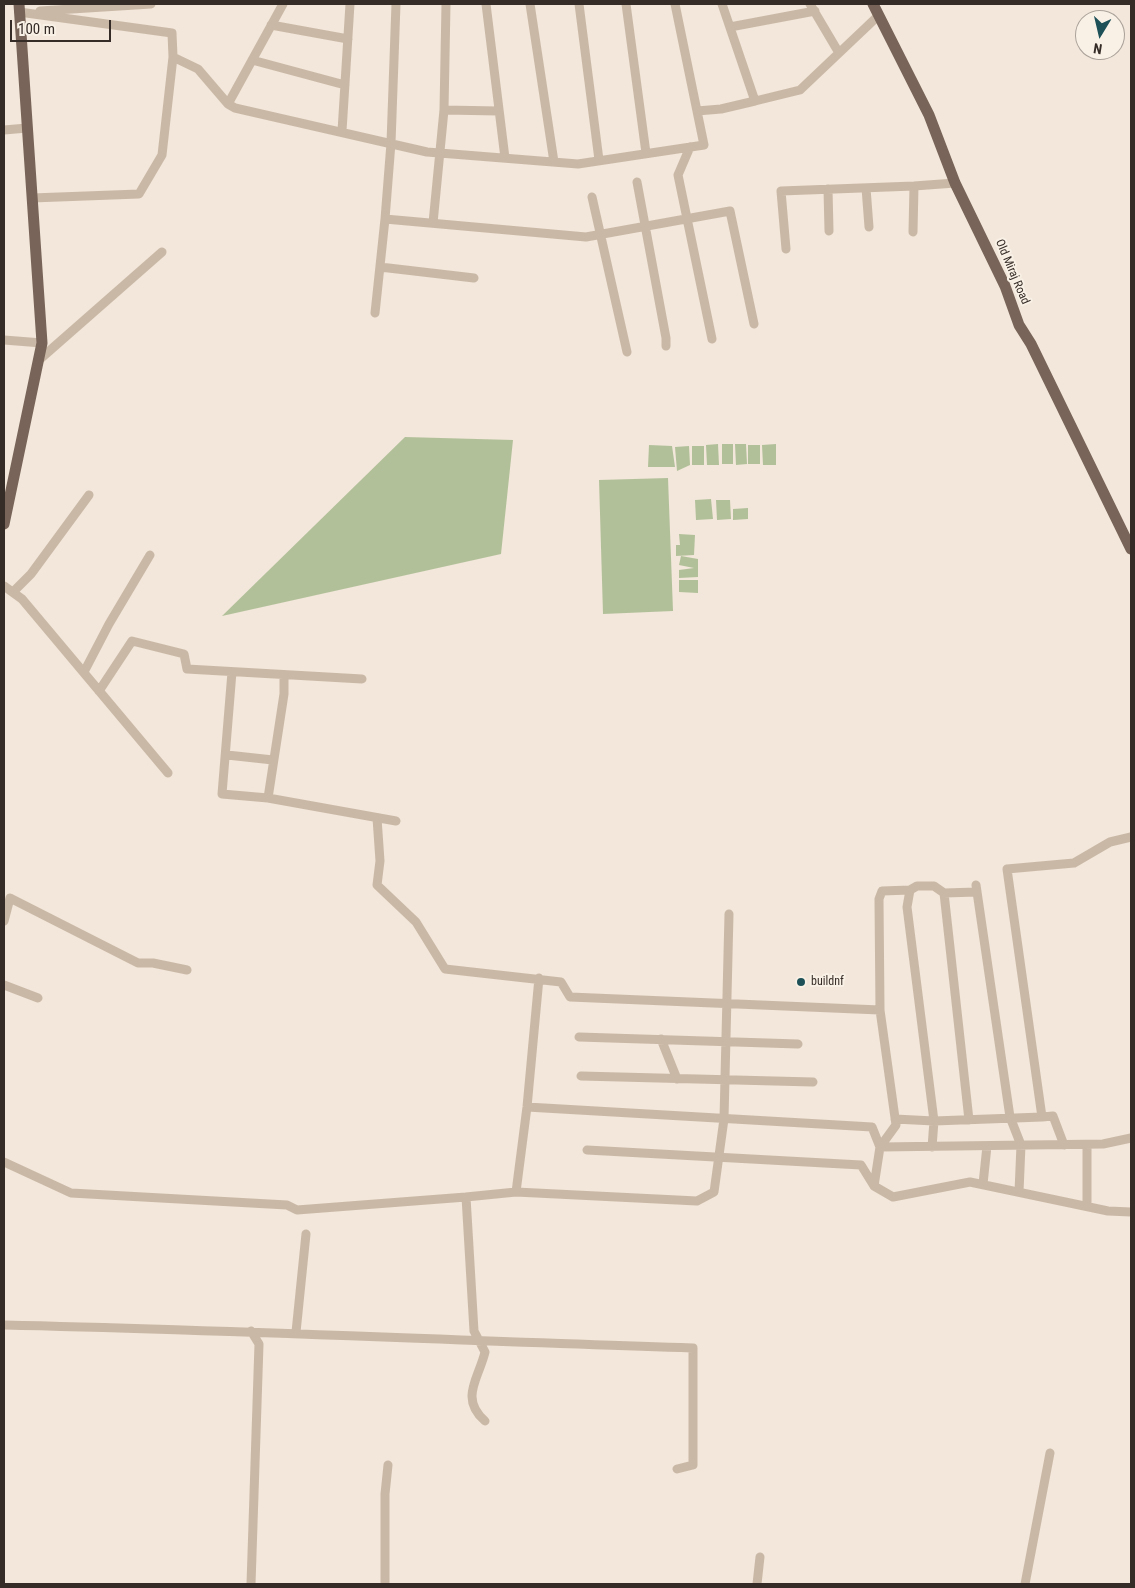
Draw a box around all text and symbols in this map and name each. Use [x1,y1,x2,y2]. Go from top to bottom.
scale bar [12,10,114,42]
north arrow [1075,10,1125,60]
text: 100 m [18,20,55,38]
text: N [1092,40,1103,57]
street label: Old Miraj Road [992,237,1032,307]
place label: buildnf [811,975,844,989]
marker: buildnf [795,976,807,988]

